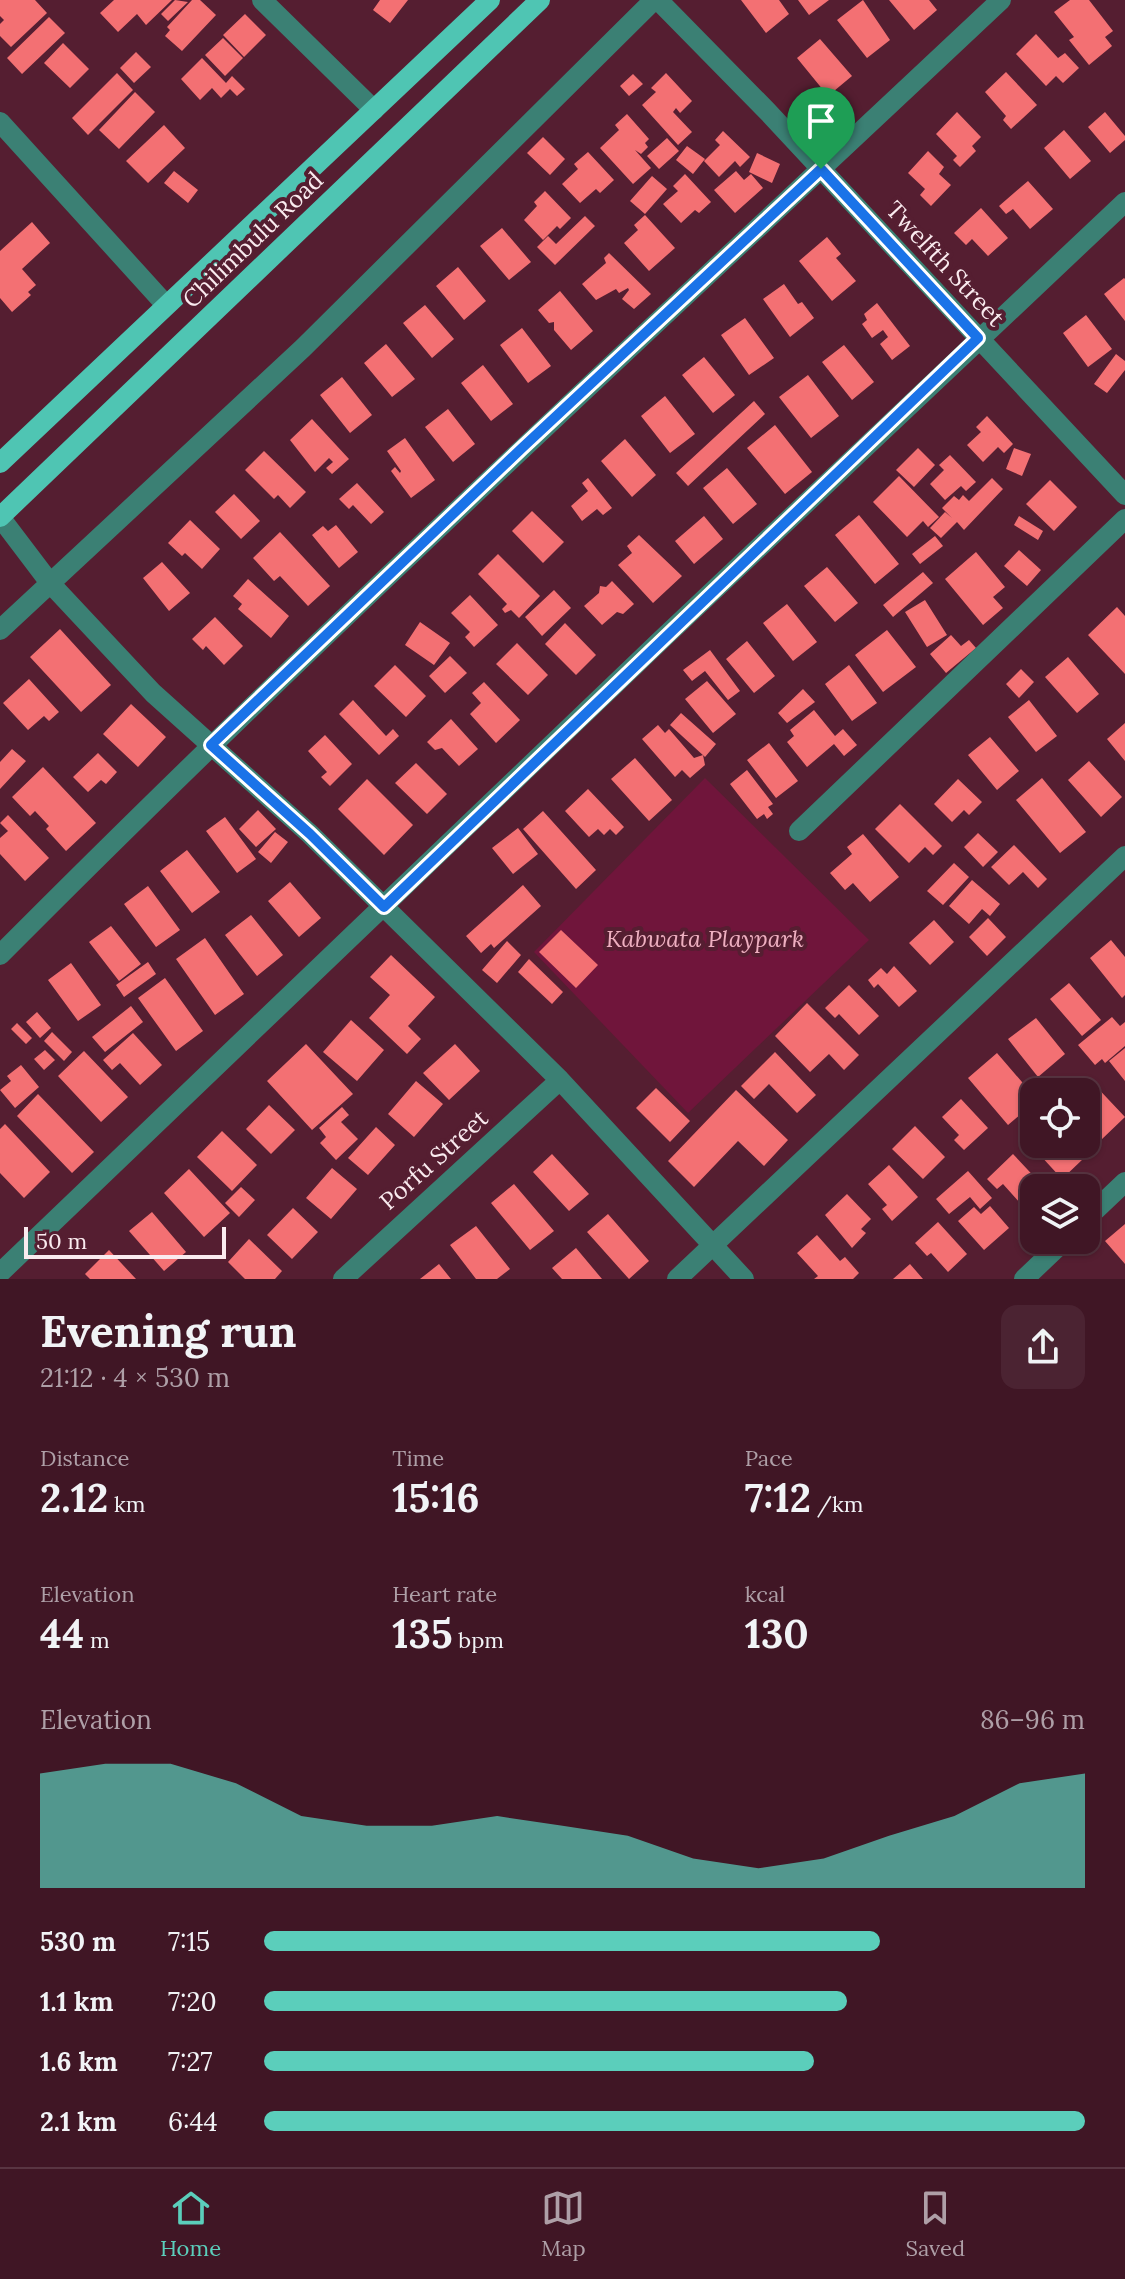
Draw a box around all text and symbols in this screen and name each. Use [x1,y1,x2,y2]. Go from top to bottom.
pin [787,87,855,169]
icon: arrive [799,99,843,143]
street label: Chilimbulu Road [176,165,330,315]
street label: Twelfth Street [879,194,1012,333]
park label: Kabwata Playpark [606,923,804,954]
map controls [1020,1078,1100,1254]
button: locate [1020,1078,1100,1158]
street label: Porfu Street [373,1102,495,1216]
button: layers [1020,1174,1100,1254]
scale bar [24,1223,226,1259]
text: 50 m [36,1227,87,1255]
text: Evening run [40,1303,297,1359]
button: share [1001,1305,1085,1389]
text: 21:12 · 4 × 530 m [40,1361,230,1394]
text: Distance [40,1444,130,1472]
text: Time [392,1444,444,1472]
text: Pace [745,1444,793,1472]
text: 2.12 [40,1472,108,1523]
text: 15:16 [392,1472,479,1523]
text: 7:12 [745,1472,811,1523]
text: km [108,1490,145,1518]
text: /km [811,1490,863,1518]
text: Elevation [40,1580,135,1608]
text: Heart rate [392,1580,497,1608]
text: kcal [745,1580,785,1608]
text: 44 [40,1608,84,1659]
text: 135 [392,1608,453,1659]
text: 130 [745,1608,809,1659]
text: m [84,1626,110,1654]
text: bpm [453,1626,504,1654]
text: Elevation [40,1703,152,1736]
text: 86–96 m [980,1703,1085,1736]
text: 530 m [40,1925,116,1958]
text: 7:15 [168,1925,210,1958]
text: 1.1 km [40,1985,113,2018]
text: 7:20 [168,1985,217,2018]
text: 1.6 km [40,2045,118,2078]
text: 7:27 [168,2045,212,2078]
text: 2.1 km [40,2105,117,2138]
text: 6:44 [168,2105,218,2138]
tab: Home [160,2186,221,2262]
tab: Map [541,2186,586,2262]
tab: Saved [906,2186,965,2262]

